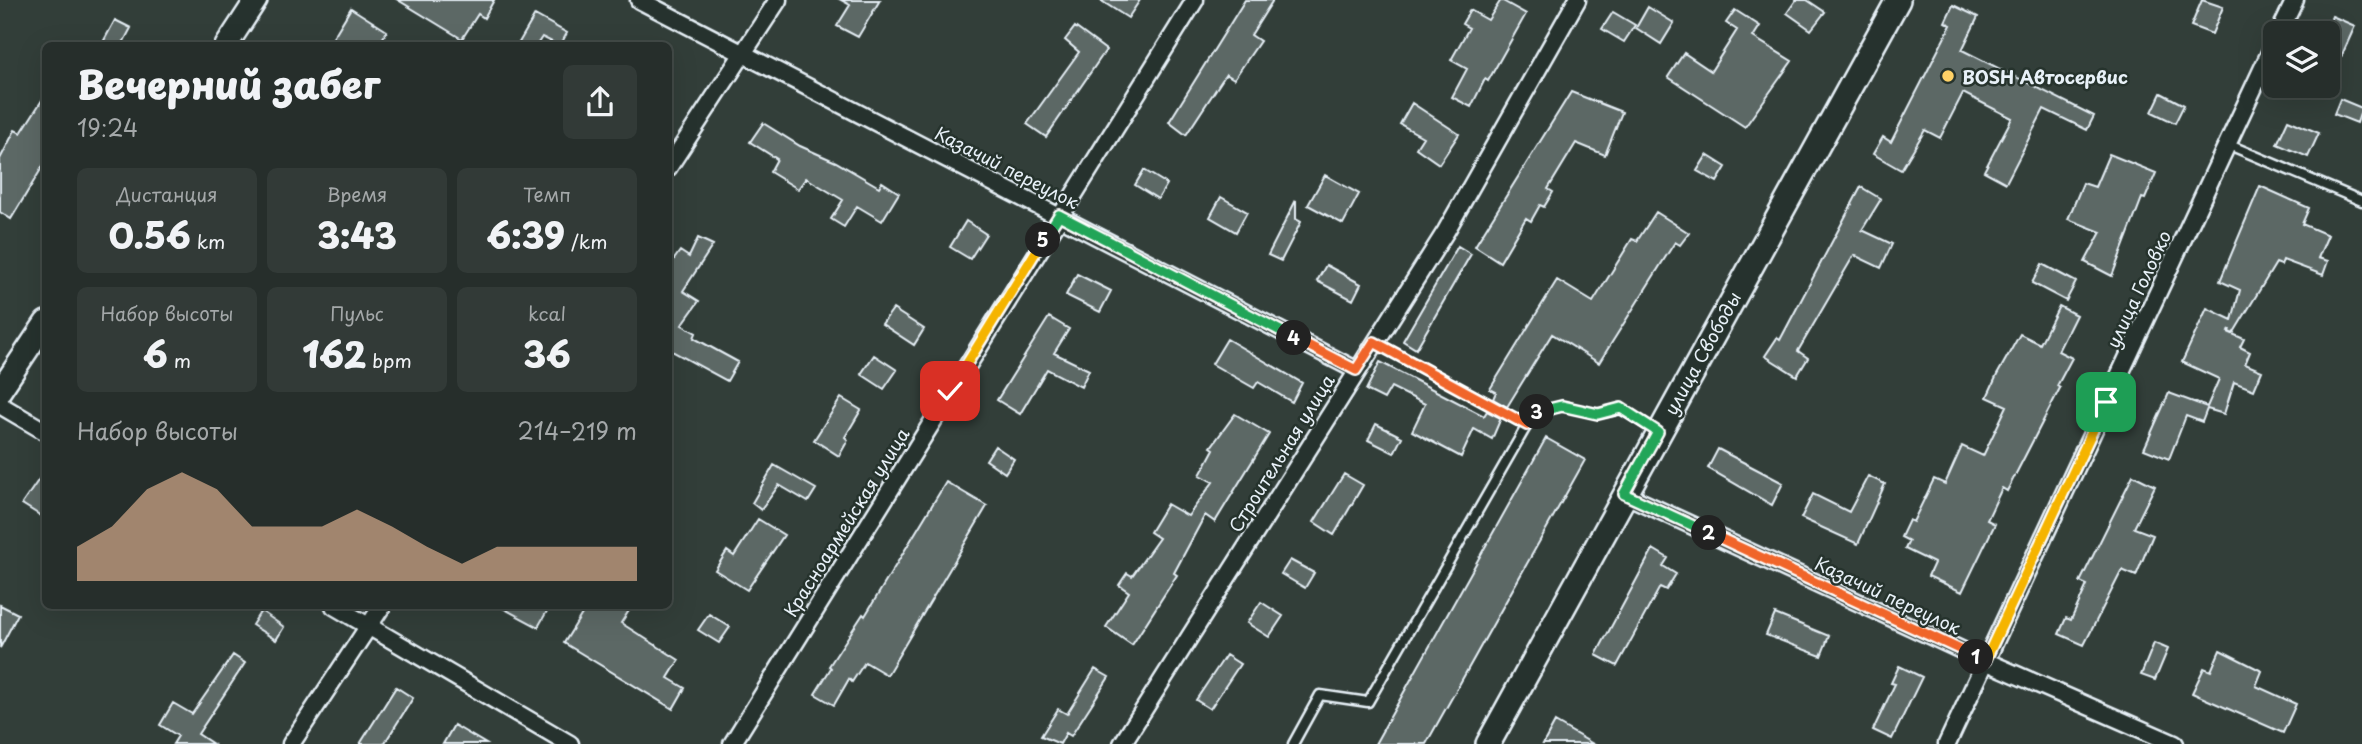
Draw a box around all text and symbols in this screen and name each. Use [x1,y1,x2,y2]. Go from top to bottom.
map controls [2263,21,2340,98]
button: layers [2263,21,2340,98]
text: Вечерний забег [77,55,380,112]
place label: BOSH Автосервис [1962,63,2128,90]
button: share [563,65,637,139]
marker: BOSH Автосервис [1940,68,1956,84]
text: 19:24 [77,110,138,145]
street label: Казачий переулок [930,119,1084,215]
text: Дистанция [117,180,217,208]
text: Время [327,180,387,208]
text: Темп [523,180,571,208]
text: 0.56 [109,208,191,261]
text: 3:43 [317,208,397,261]
text: 6:39 [487,208,565,261]
pin: 5 [1026,222,1060,258]
text: 5 [1036,225,1049,253]
street label: улица Головко [2099,226,2177,352]
text: km [191,227,225,255]
text: /km [565,227,607,255]
street label: улица Свободы [1657,286,1747,420]
text: Набор высоты [100,299,234,327]
text: Пульс [330,299,384,327]
text: kcal [528,299,566,327]
pin: 4 [1276,320,1312,356]
text: 4 [1287,323,1300,351]
text: 6 [143,327,168,380]
text: 162 [302,327,366,380]
text: 36 [523,327,571,380]
text: m [168,346,191,374]
text: bpm [366,346,412,374]
pin [920,361,980,421]
street label: Строительная улица [1221,368,1341,537]
icon: check [931,372,969,410]
pin [2076,372,2136,432]
icon: arrive [2087,383,2125,421]
pin: 3 [1520,394,1554,430]
text: 3 [1530,397,1543,425]
text: Набор высоты [77,413,238,448]
text: 214–219 m [517,413,637,448]
street label: Красноармейская улица [777,422,916,622]
pin: 2 [1692,516,1726,550]
text: 2 [1702,518,1715,546]
street label: Казачий переулок [1810,549,1966,641]
pin: 1 [1958,640,1994,674]
text: 1 [1971,642,1980,670]

